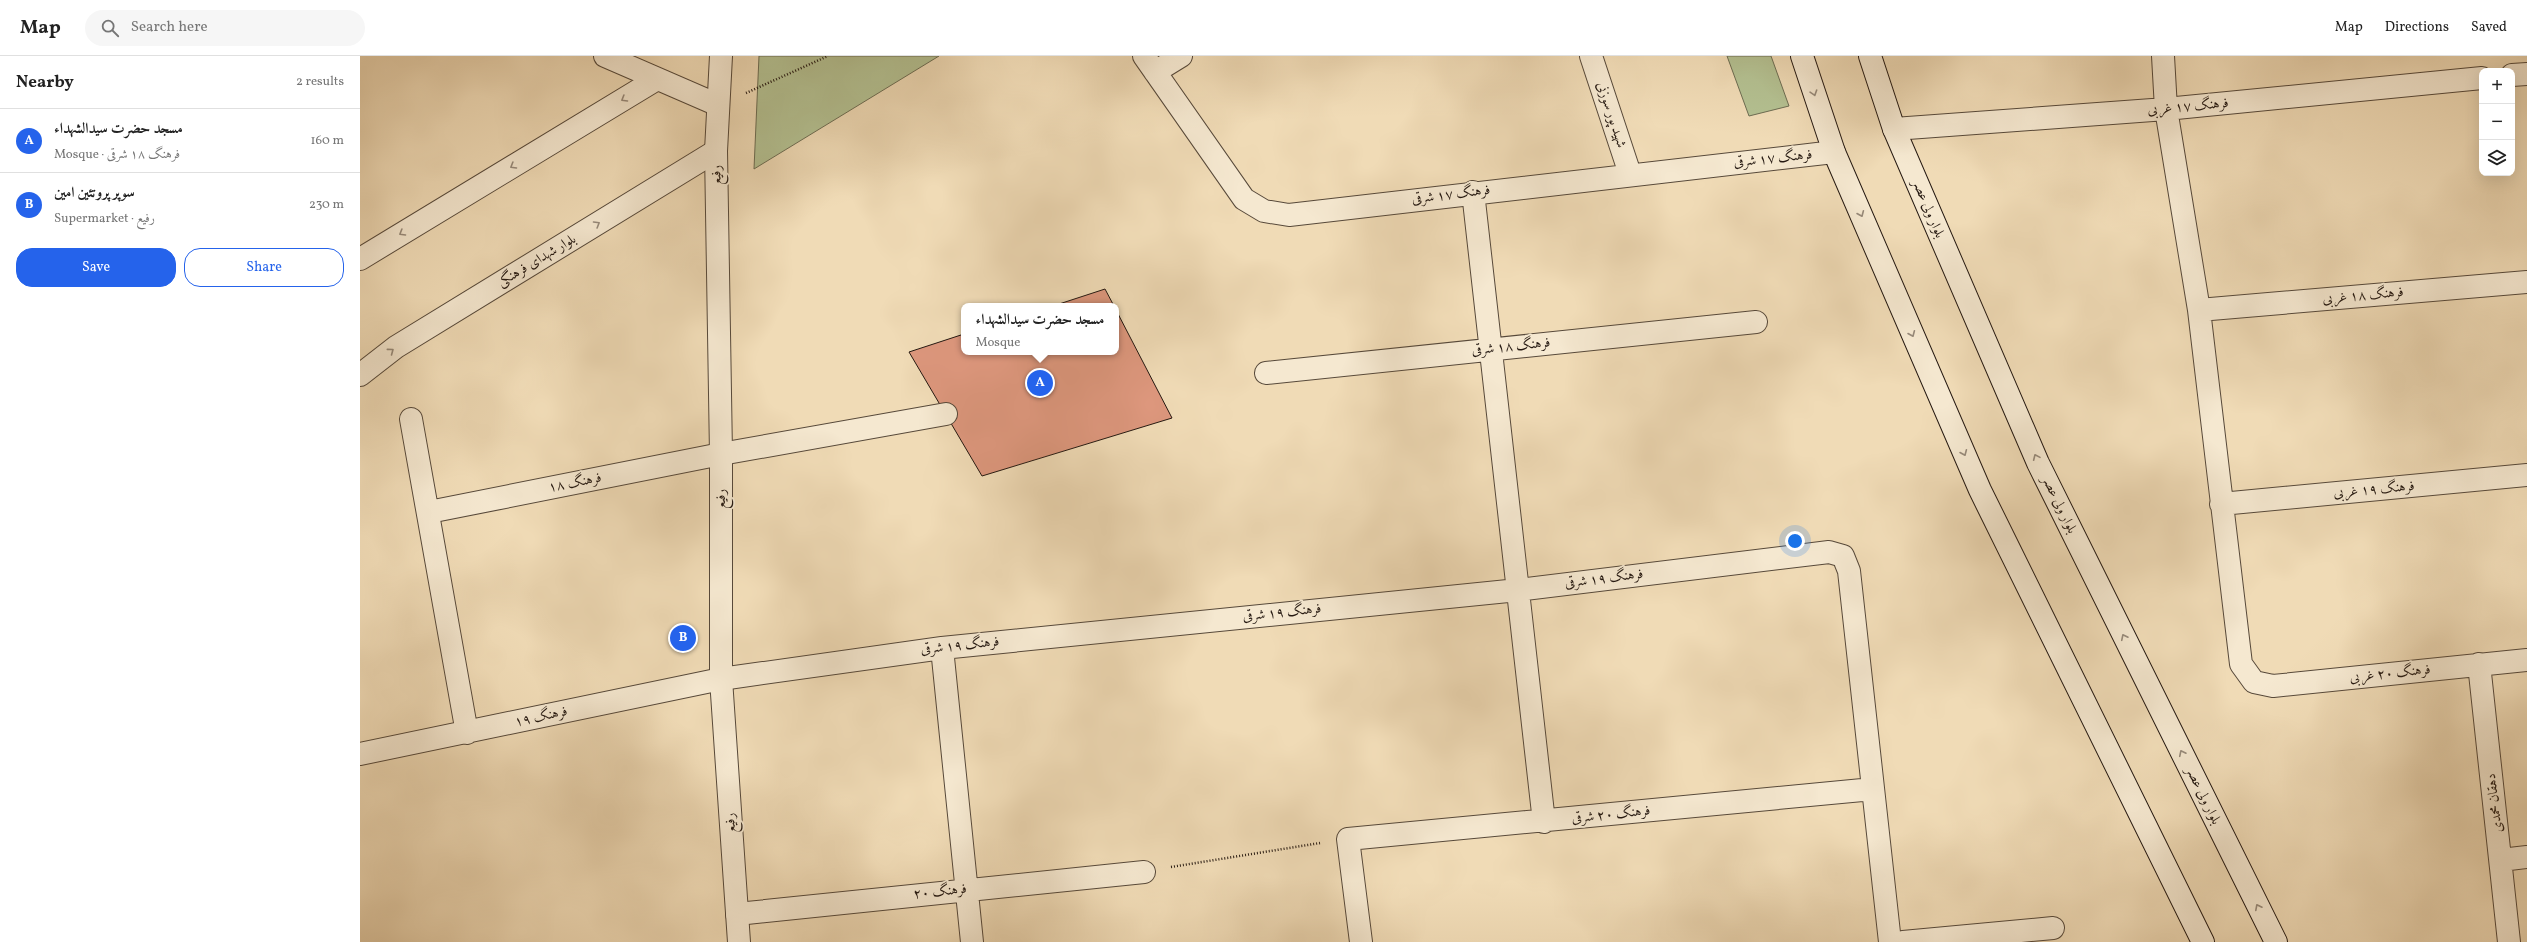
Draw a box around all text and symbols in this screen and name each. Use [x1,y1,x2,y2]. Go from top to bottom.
search box [85,10,365,46]
text: Map [20,15,61,41]
icon: search [99,17,121,39]
text: Search here [131,17,208,38]
text: Map [2335,18,2363,37]
text: Directions [2385,18,2449,37]
text: Saved [2471,18,2507,37]
map controls [2479,68,2515,176]
button: + [2479,68,2515,104]
text: Nearby [16,71,74,94]
text: 2 results [296,73,344,91]
street label: شهید پور سوزنی [1591,79,1631,151]
one-way arrow [1809,89,1818,96]
street label: فرهنگ ۱۷ غربی [2147,93,2229,120]
one-way arrow [621,94,628,101]
button: − [2479,104,2515,140]
text: مسجد حضرت سیدالشهداء [54,119,183,140]
text: A [24,132,34,150]
text: 160 m [310,132,344,150]
button: layers [2479,140,2515,176]
street label: فرهنگ ۱۷ شرقی [1733,144,1813,173]
text: Mosque · فرهنگ ۱۸ شرقی [54,146,180,164]
one-way arrow [510,161,517,169]
street label: رفیع [707,165,730,185]
street label: بلوار ولی عصر [1906,175,1949,242]
street label: فرهنگ ۱۷ شرقی [1410,180,1491,209]
text: سوپر پروتئین امین [54,183,135,204]
text: B [25,196,33,214]
text: 230 m [309,196,344,214]
text: Supermarket · رفیع [54,210,155,228]
one-way arrow [1856,211,1864,218]
one-way arrow [593,221,600,229]
one-way arrow [399,229,406,236]
street label: بلوار شهدای فرهنگی [494,230,580,292]
button: Save [16,248,176,287]
button: Share [184,248,344,287]
street label: فرهنگ ۱۸ غربی [2322,282,2404,309]
popup [961,303,1119,355]
text: مسجد حضرت سیدالشهداء [976,310,1104,331]
one-way arrow [1908,330,1916,337]
street label: فرهنگ ۱۸ شرقی [1471,332,1551,361]
text: Mosque [976,334,1020,352]
one-way arrow [386,349,393,356]
pin: A [1027,368,1053,398]
one-way arrow [1959,448,1967,456]
one-way arrow [2033,454,2041,462]
street label: فرهنگ ۱۸ [547,468,603,497]
street label: بلوار ولی عصر [2036,471,2081,537]
street label: فرهنگ ۱۹ غربی [2333,476,2415,503]
street label: رفیع [712,489,734,509]
your location [1785,531,1805,551]
street label: فرهنگ ۱۹ شرقی [1563,564,1644,593]
street label: فرهنگ ۱۹ شرقی [1242,598,1322,627]
pin: B [670,623,696,653]
street label: فرهنگ ۱۹ شرقی [920,631,1000,660]
one-way arrow [2121,633,2129,641]
street label: فرهنگ ۲۰ غربی [2348,659,2431,688]
street label: فرهنگ ۱۹ [513,701,569,732]
one-way arrow [2179,750,2187,757]
street label: بلوار ولی عصر [2180,762,2225,828]
street label: دهقان محمدی [2482,772,2508,834]
street label: فرهنگ ۲۰ شرقی [1571,800,1651,829]
street label: رفیع [721,812,744,834]
street label: فرهنگ ۲۰ [912,879,968,904]
one-way arrow [2255,904,2263,912]

